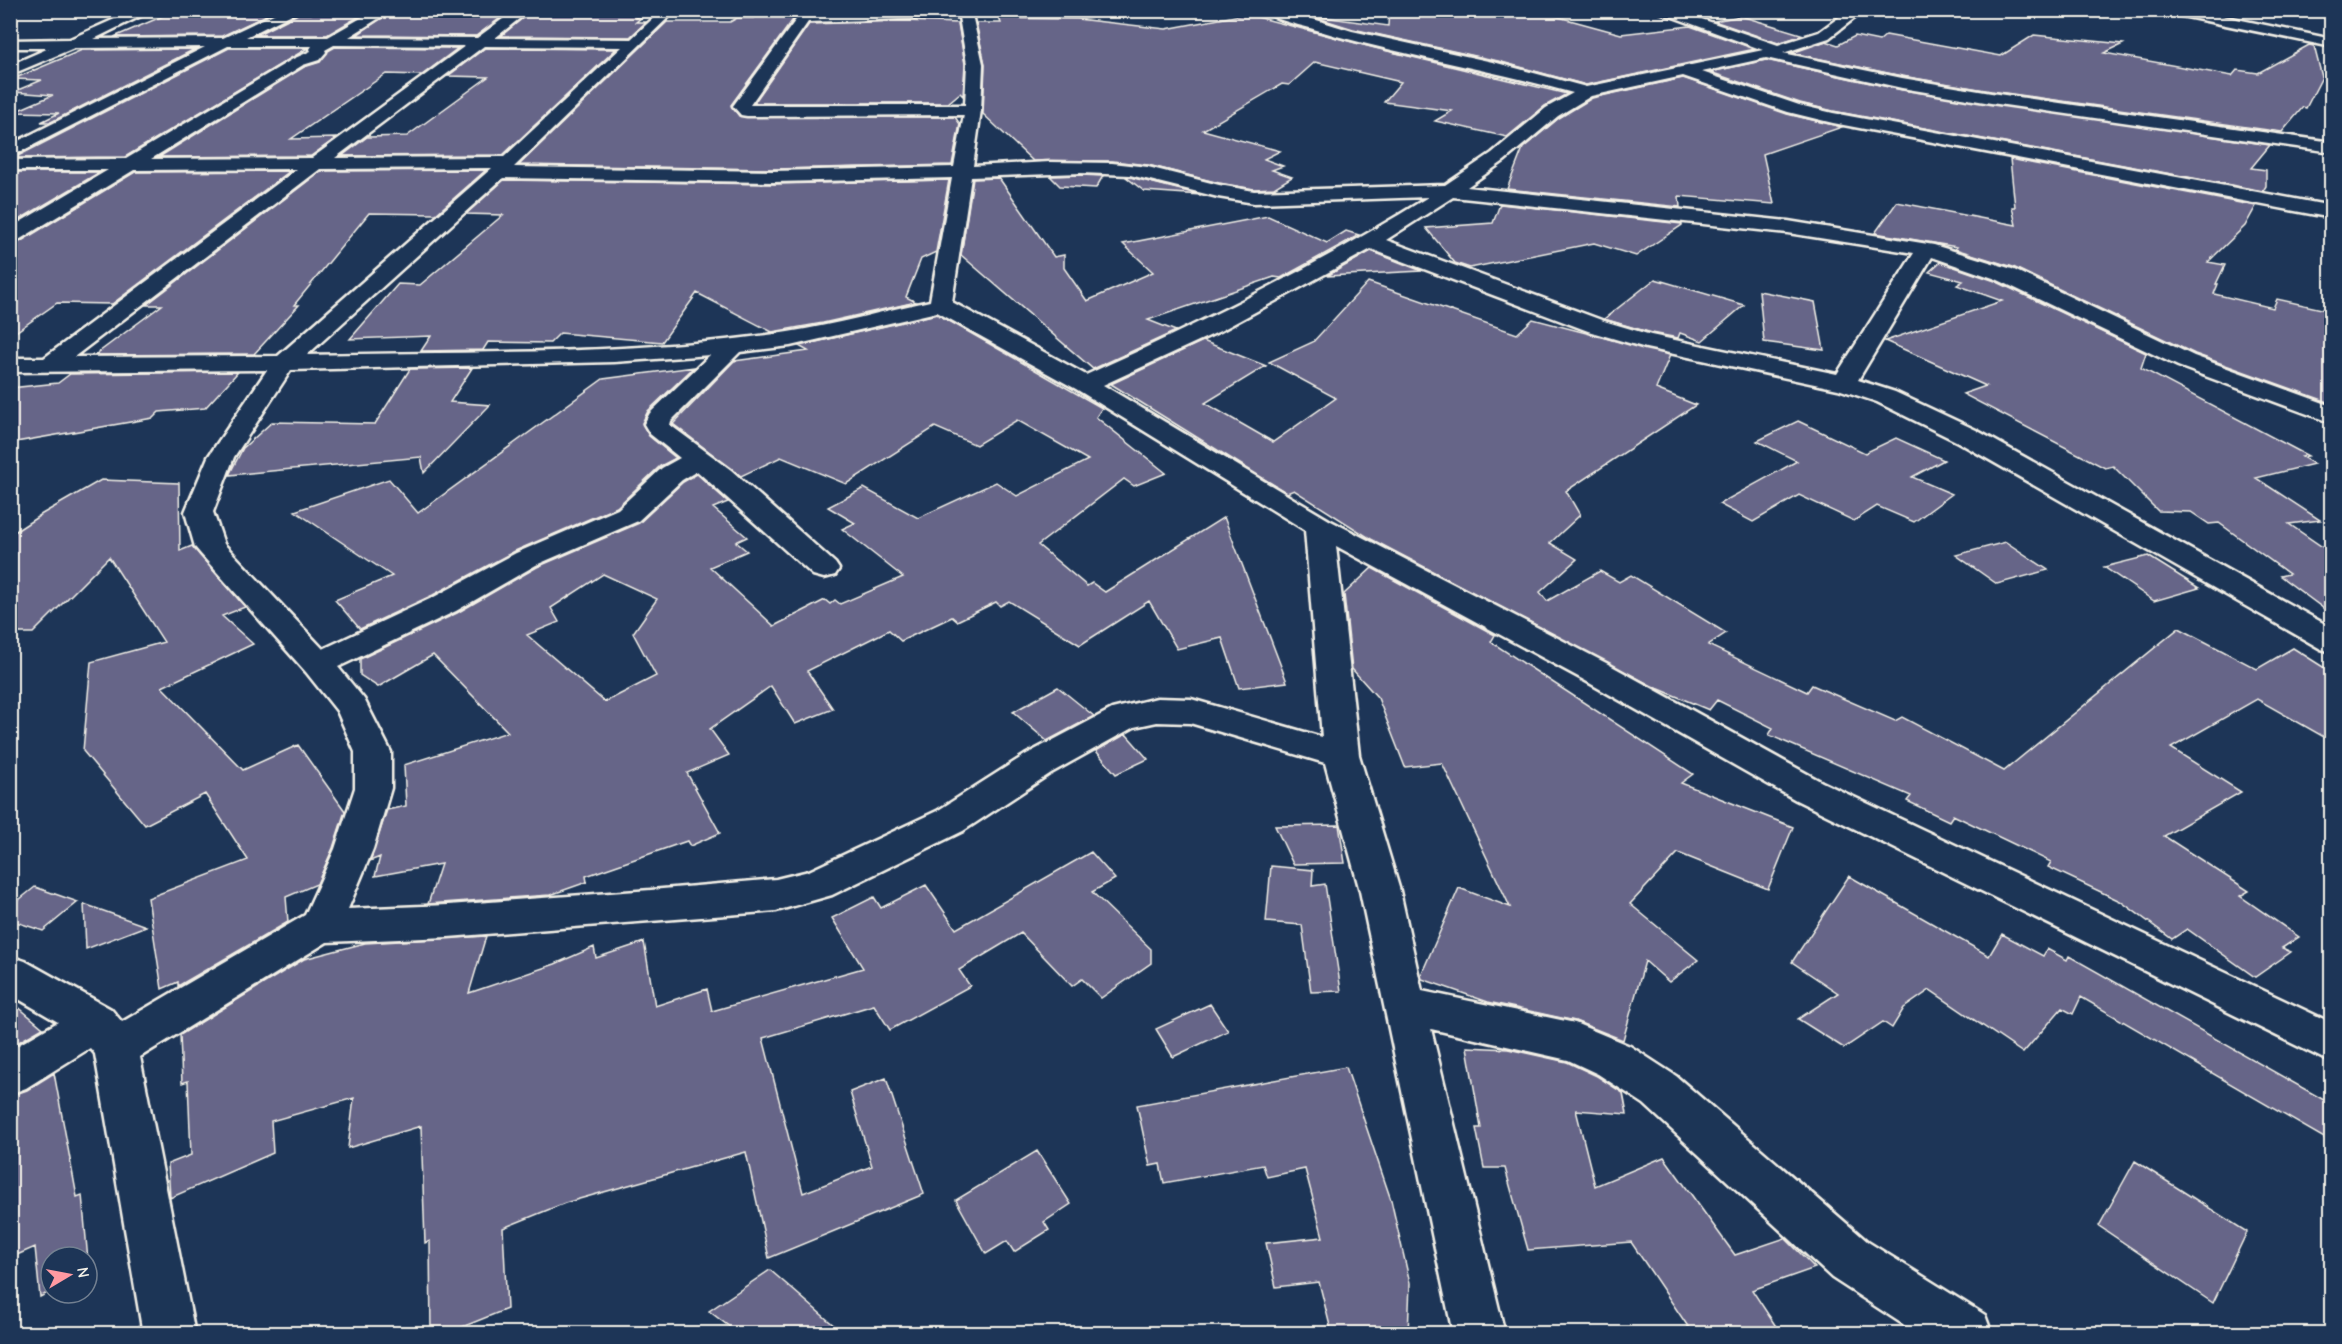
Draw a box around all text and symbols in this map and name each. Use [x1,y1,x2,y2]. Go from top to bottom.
north arrow [39,1245,99,1305]
text: N [73,1266,93,1279]

